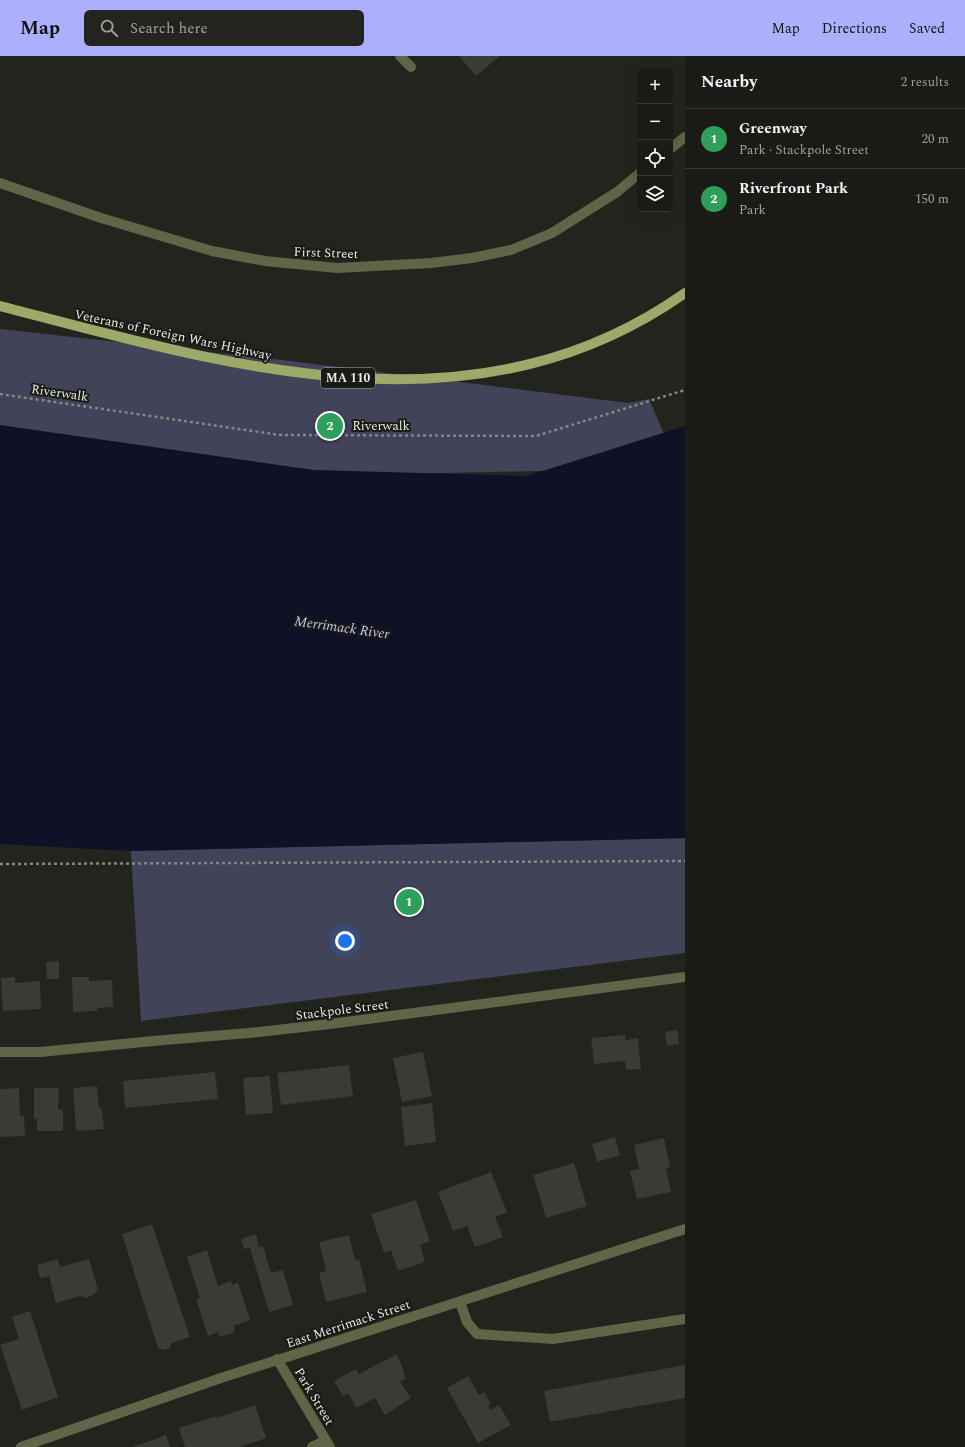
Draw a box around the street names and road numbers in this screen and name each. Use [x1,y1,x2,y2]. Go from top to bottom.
street label: First Street [293,242,359,264]
street label: Veterans of Foreign Wars Highway [72,304,274,366]
road number: MA 110 [321,368,375,388]
street label: Riverwalk [30,379,90,407]
street label: Riverwalk [352,416,410,436]
street label: Stackpole Street [295,994,390,1026]
street label: East Merrimack Street [284,1294,413,1353]
street label: Park Street [289,1364,339,1430]

